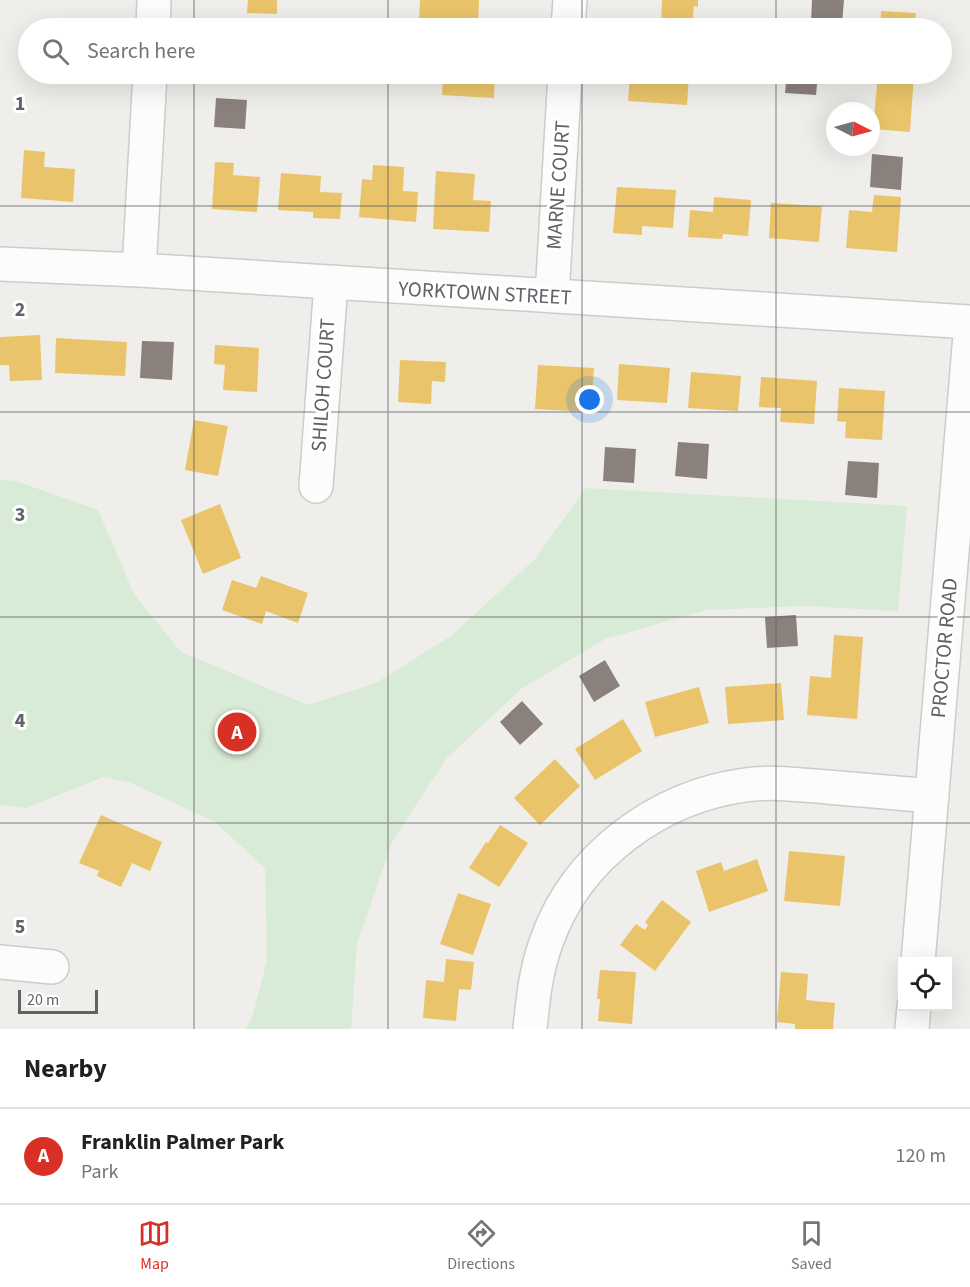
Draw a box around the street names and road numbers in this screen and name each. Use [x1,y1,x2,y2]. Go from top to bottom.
street label: MARNE COURT [539,119,577,251]
street label: YORKTOWN STREET [397,273,572,313]
street label: SHILOH COURT [303,317,343,453]
street label: PROCTOR ROAD [923,577,965,719]

